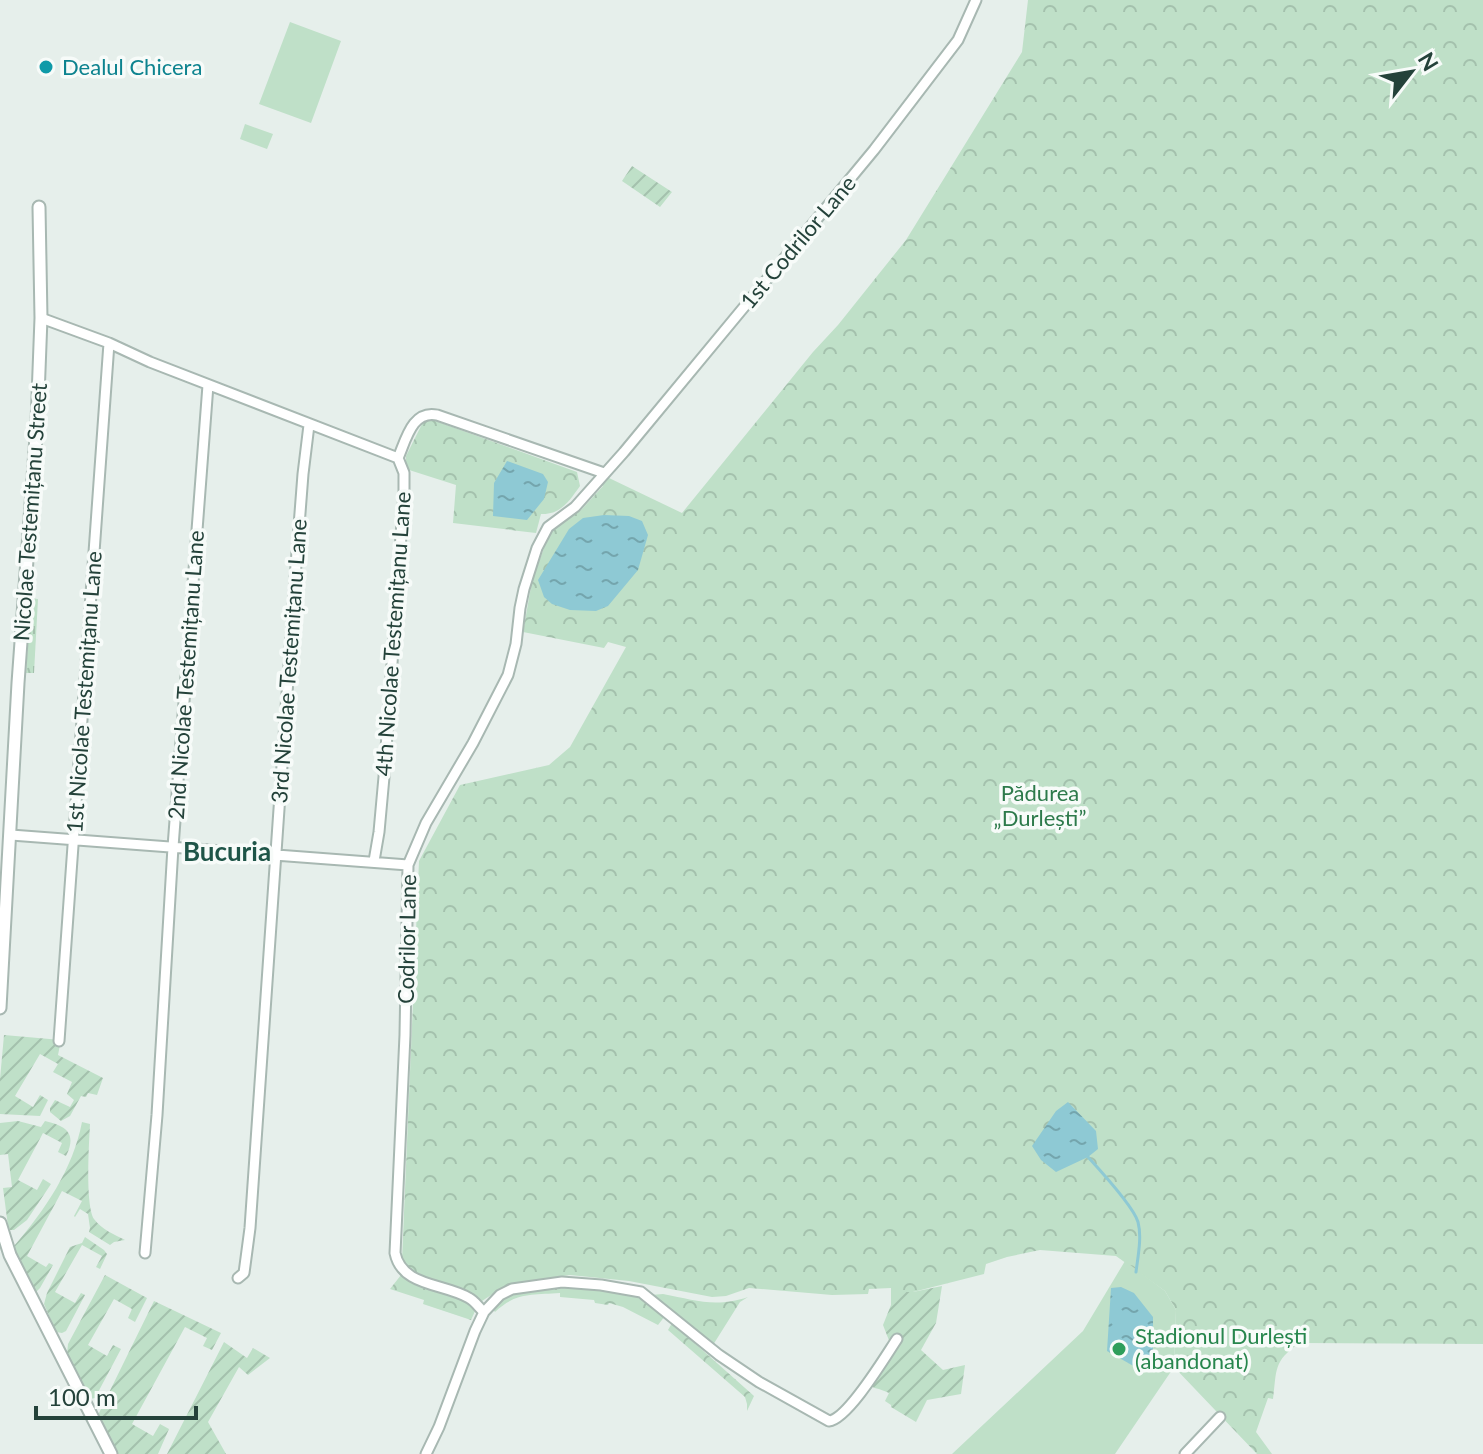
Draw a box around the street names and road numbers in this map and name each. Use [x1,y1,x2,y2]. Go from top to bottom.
street label: 1st Codrilor Lane [734,170,861,314]
street label: Nicolae Testemițanu Street [7,382,52,642]
street label: 4th Nicolae Testemițanu Lane [369,491,416,777]
street label: 3rd Nicolae Testemițanu Lane [265,518,312,804]
street label: 2nd Nicolae Testemițanu Lane [162,529,209,820]
street label: 1st Nicolae Testemițanu Lane [60,550,107,834]
street label: Codrilor Lane [392,874,421,1004]

